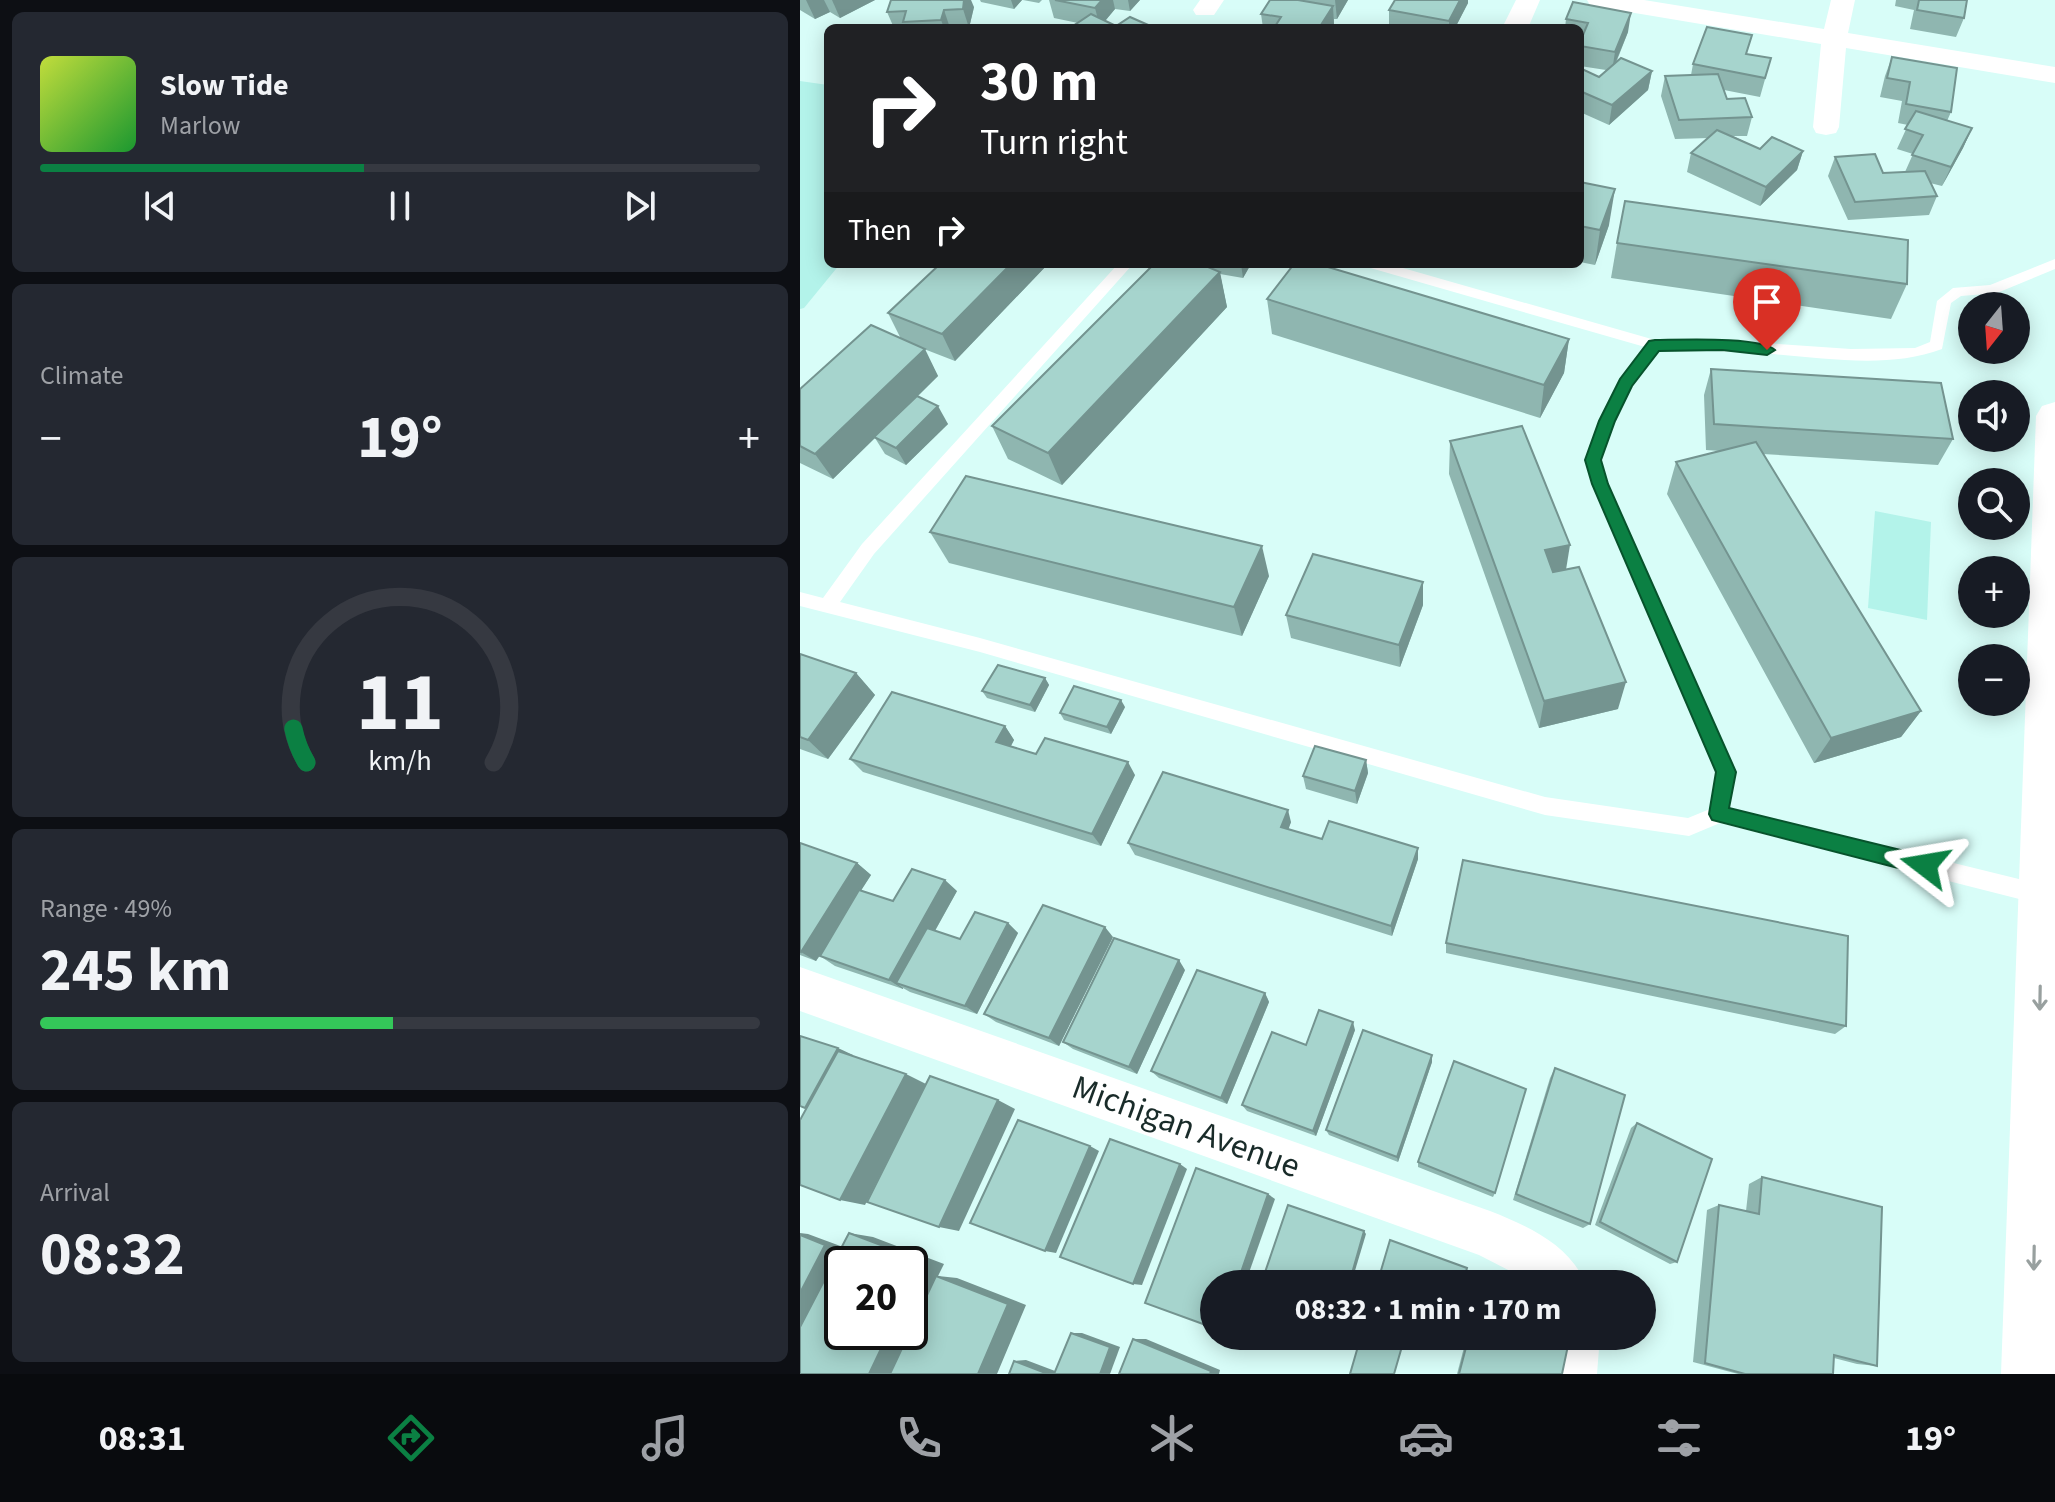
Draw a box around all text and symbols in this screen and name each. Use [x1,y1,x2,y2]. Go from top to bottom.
text: 30 m [980,43,1098,122]
icon: right [848,56,952,160]
text: Slow Tide [160,64,289,107]
text: Marlow [160,107,240,144]
text: Turn right [980,117,1128,168]
icon: previous [138,184,182,228]
icon: pause [378,184,422,228]
icon: next [618,184,662,228]
icon: right [928,208,972,252]
text: Then [848,209,912,252]
pin [1733,268,1801,350]
icon: arrive [1745,280,1789,324]
north arrow [1958,292,2030,364]
map controls [1958,292,2030,716]
text: Climate [40,357,124,394]
button: sound [1958,380,2030,452]
text: 19° [357,396,443,481]
text: − [40,408,62,471]
text: + [738,408,760,471]
button: search [1958,468,2030,540]
button: + [1958,556,2030,628]
text: 11 [356,644,444,762]
button: − [1958,644,2030,716]
text: km/h [368,741,432,781]
position arrow [1883,823,1967,907]
text: Range · 49% [40,890,172,927]
text: 245 km [40,929,231,1014]
one-way arrow [2033,984,2048,1011]
street label: Michigan Avenue [1065,1063,1307,1191]
text: Arrival [40,1174,110,1211]
text: 08:32 [40,1213,185,1298]
one-way arrow [2026,1244,2042,1271]
speed limit sign: 20 [824,1246,928,1350]
text: 08:32 · 1 min · 170 m [1295,1288,1561,1331]
icon: directions [383,1410,439,1466]
icon: music [637,1410,693,1466]
icon: phone [891,1410,947,1466]
icon: climate [1144,1410,1200,1466]
icon: car [1398,1410,1454,1466]
icon: filters [1651,1410,1707,1466]
text: 08:31 [99,1413,186,1464]
text: 19° [1905,1413,1956,1464]

